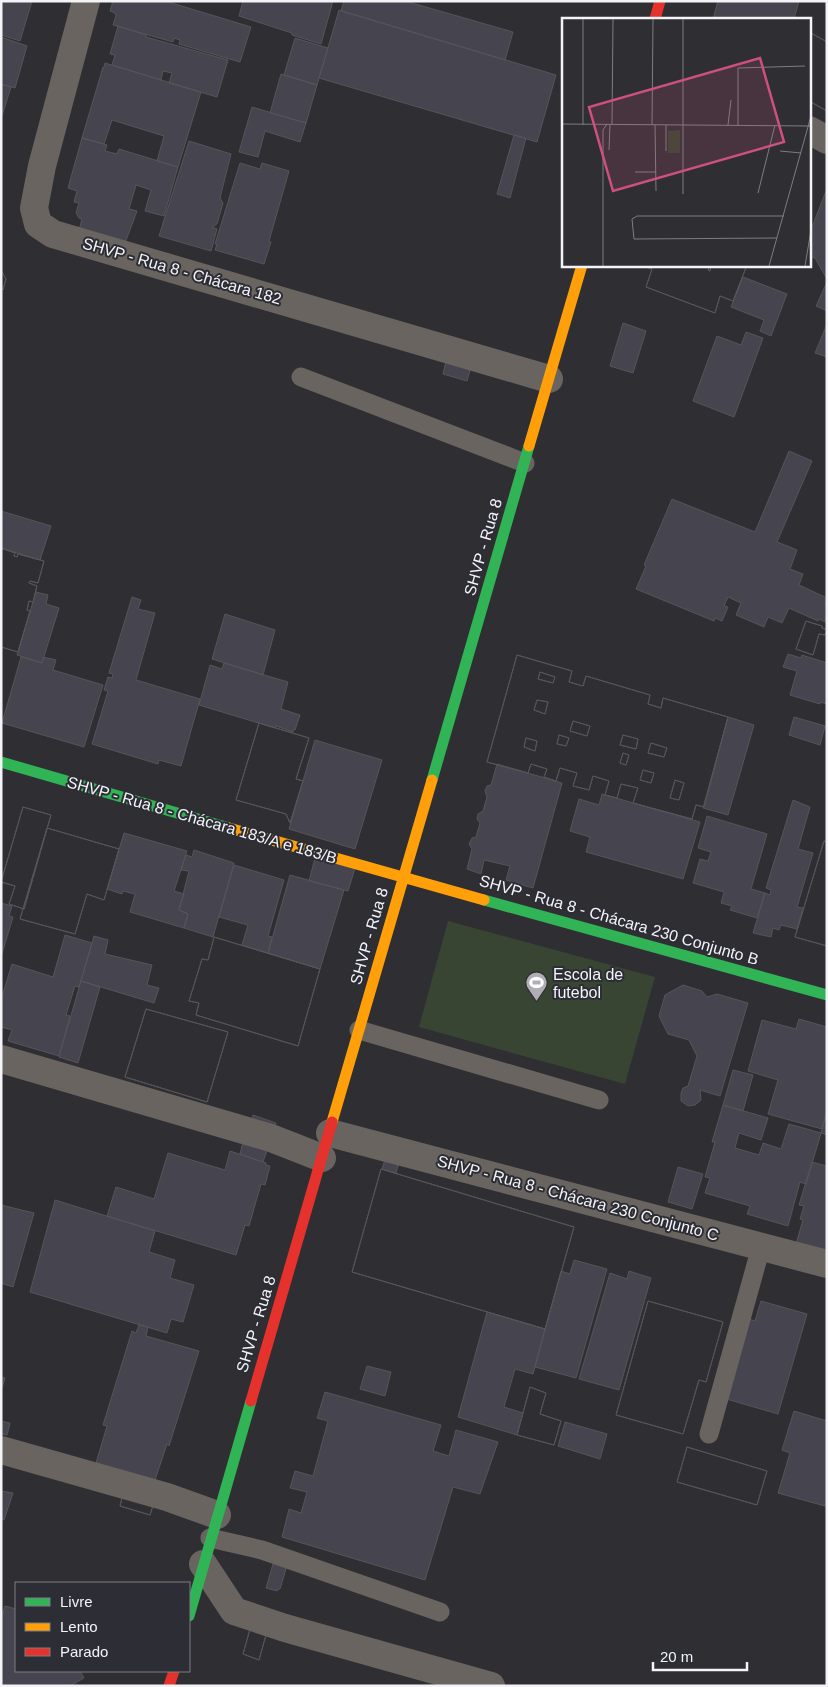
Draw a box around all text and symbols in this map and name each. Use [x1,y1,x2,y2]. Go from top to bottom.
inset map [562,18,810,266]
street label: SHVP - Rua 8 - Chácara 182 [81,234,283,308]
street label: SHVP - Rua 8 [461,496,505,598]
street label: SHVP - Rua 8 - Chácara 183/A e 183/B [65,773,339,867]
street label: SHVP - Rua 8 - Chácara 230 Conjunto B [477,872,761,968]
street label: SHVP - Rua 8 [347,885,391,987]
place label: Escola de futebol [553,966,623,1001]
sports icon: Escola de futebol [525,971,549,1002]
street label: SHVP - Rua 8 - Chácara 230 Conjunto C [435,1152,721,1244]
street label: SHVP - Rua 8 [233,1274,279,1374]
legend [15,1582,190,1672]
text: Livre [60,1593,93,1610]
text: Lento [60,1618,98,1635]
scale bar [653,1640,747,1672]
text: Parado [60,1643,108,1660]
text: 20 m [660,1648,693,1665]

